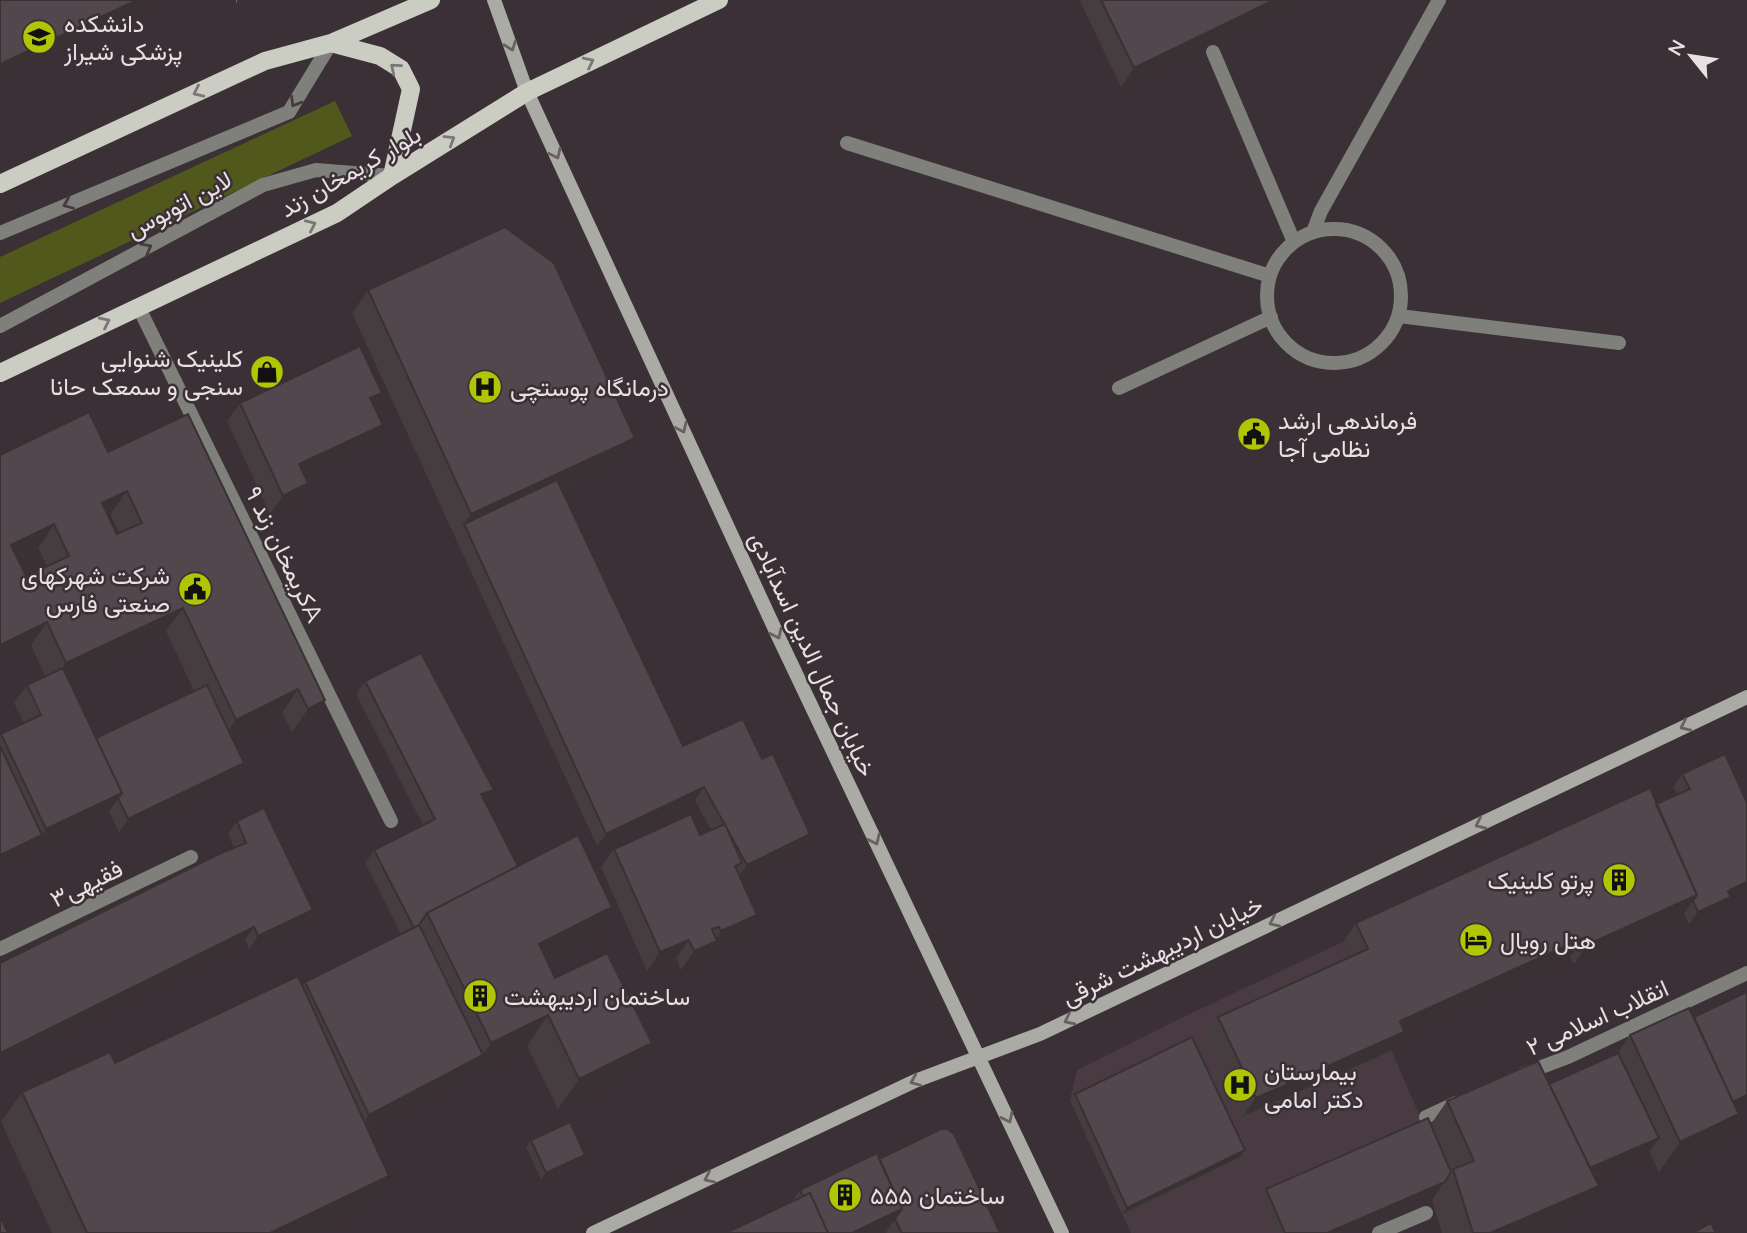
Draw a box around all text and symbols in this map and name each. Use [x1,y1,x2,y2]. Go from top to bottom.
place label: دانشکده پزشکی شیراز [63,8,183,68]
school or university icon: دانشکده پزشکی شیراز [20,18,58,56]
north arrow [1656,21,1726,91]
text: N [1662,35,1690,60]
one-way arrow [502,40,516,52]
one-way arrow [582,57,594,71]
one-way arrow [391,63,403,76]
one-way arrow [193,84,205,98]
one-way arrow [291,94,304,107]
street label: بلوار کریمخان زند [274,119,426,224]
one-way arrow [442,136,455,149]
one-way arrow [548,147,562,159]
street label: لاین اتوبوس [121,164,237,245]
one-way arrow [63,196,75,210]
one-way arrow [304,219,316,233]
one-way arrow [140,242,152,256]
one-way arrow [98,316,111,330]
place label: کلینیک شنوایی سنجی و سمعک حانا [50,343,243,402]
shop icon: کلینیک شنوایی سنجی و سمعک حانا [248,353,286,391]
hospital icon: درمانگاه پوستچی [466,368,504,406]
place label: درمانگاه پوستچی [510,372,669,404]
place label: فرماندهی ارشد نظامی آجا [1278,405,1417,463]
public building icon: فرماندهی ارشد نظامی آجا [1235,415,1273,453]
one-way arrow [674,420,688,433]
street label: کریمخان زند ۹A [238,481,331,628]
street label: خیابان جمال الدین اسدآبادی [743,527,883,781]
place label: شرکت شهرکهای صنعتی فارس [21,560,170,619]
public building icon: شرکت شهرکهای صنعتی فارس [176,570,214,608]
one-way arrow [769,627,783,639]
one-way arrow [1680,718,1692,732]
one-way arrow [1475,816,1487,830]
one-way arrow [867,833,881,845]
street label: فقیهی۳ [45,853,128,914]
building icon: پرتو کلینیک [1600,861,1638,899]
place label: پرتو کلینیک [1487,865,1594,897]
street label: خیابان اردیبهشت شرقی [1057,888,1268,1013]
one-way arrow [1269,913,1282,927]
hotel icon: هتل رویال [1457,921,1495,959]
place label: هتل رویال [1500,925,1596,956]
street label: ۲ انقلاب اسلامی [1521,972,1673,1062]
building icon: ساختمان اردیبهشت [461,977,499,1015]
place label: ساختمان اردیبهشت [504,981,690,1012]
one-way arrow [1064,1012,1076,1026]
place label: بیمارستان دکتر امامی [1264,1056,1364,1115]
hospital icon: بیمارستان دکتر امامی [1221,1066,1259,1104]
one-way arrow [909,1073,921,1087]
one-way arrow [999,1111,1013,1123]
one-way arrow [704,1170,716,1184]
building icon: ساختمان ۵۵۵ [826,1176,864,1214]
place label: ساختمان ۵۵۵ [870,1180,1005,1210]

